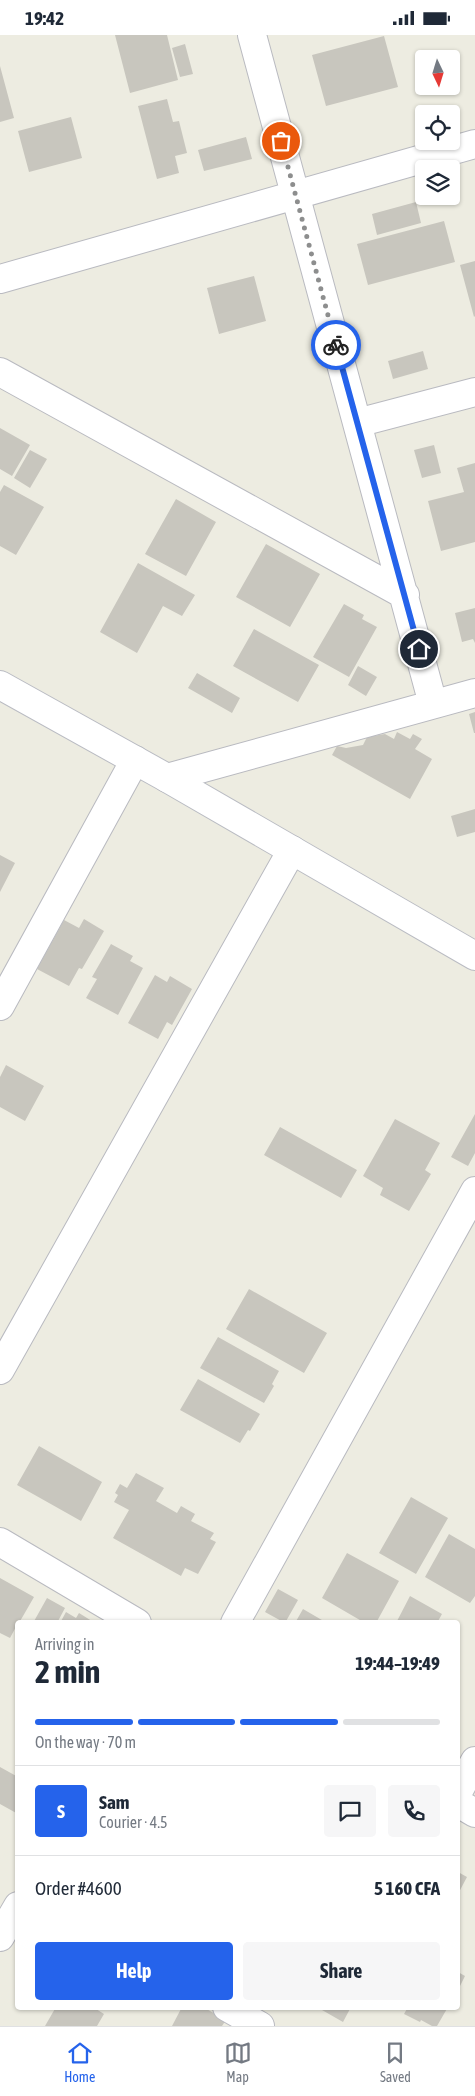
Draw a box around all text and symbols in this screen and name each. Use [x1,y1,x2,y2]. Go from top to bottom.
text: 19:42 [25,7,64,29]
north arrow [415,50,460,95]
map controls [415,50,460,205]
button: locate [415,105,460,150]
pin [260,120,302,162]
icon: bag [267,127,295,155]
button: layers [415,160,460,205]
courier [311,320,361,370]
icon: bike [322,331,350,359]
pin [398,628,440,670]
icon: home [405,635,433,663]
text: Arriving in [35,1635,95,1653]
text: 19:44–19:49 [355,1652,440,1674]
text: 2 min [35,1653,100,1690]
text: On the way · 70 m [35,1733,136,1751]
button: chat [324,1785,376,1837]
button: phone [388,1785,440,1837]
text: Sam [99,1791,130,1813]
text: S [57,1800,65,1822]
text: Courier · 4.5 [99,1813,168,1831]
text: Order #4600 [35,1877,122,1899]
text: 5 160 CFA [374,1877,440,1899]
button: Help [35,1942,233,2000]
button: Share [243,1942,440,2000]
tab: Home [64,2039,95,2085]
tab: Map [224,2039,252,2085]
tab: Saved [380,2039,411,2085]

